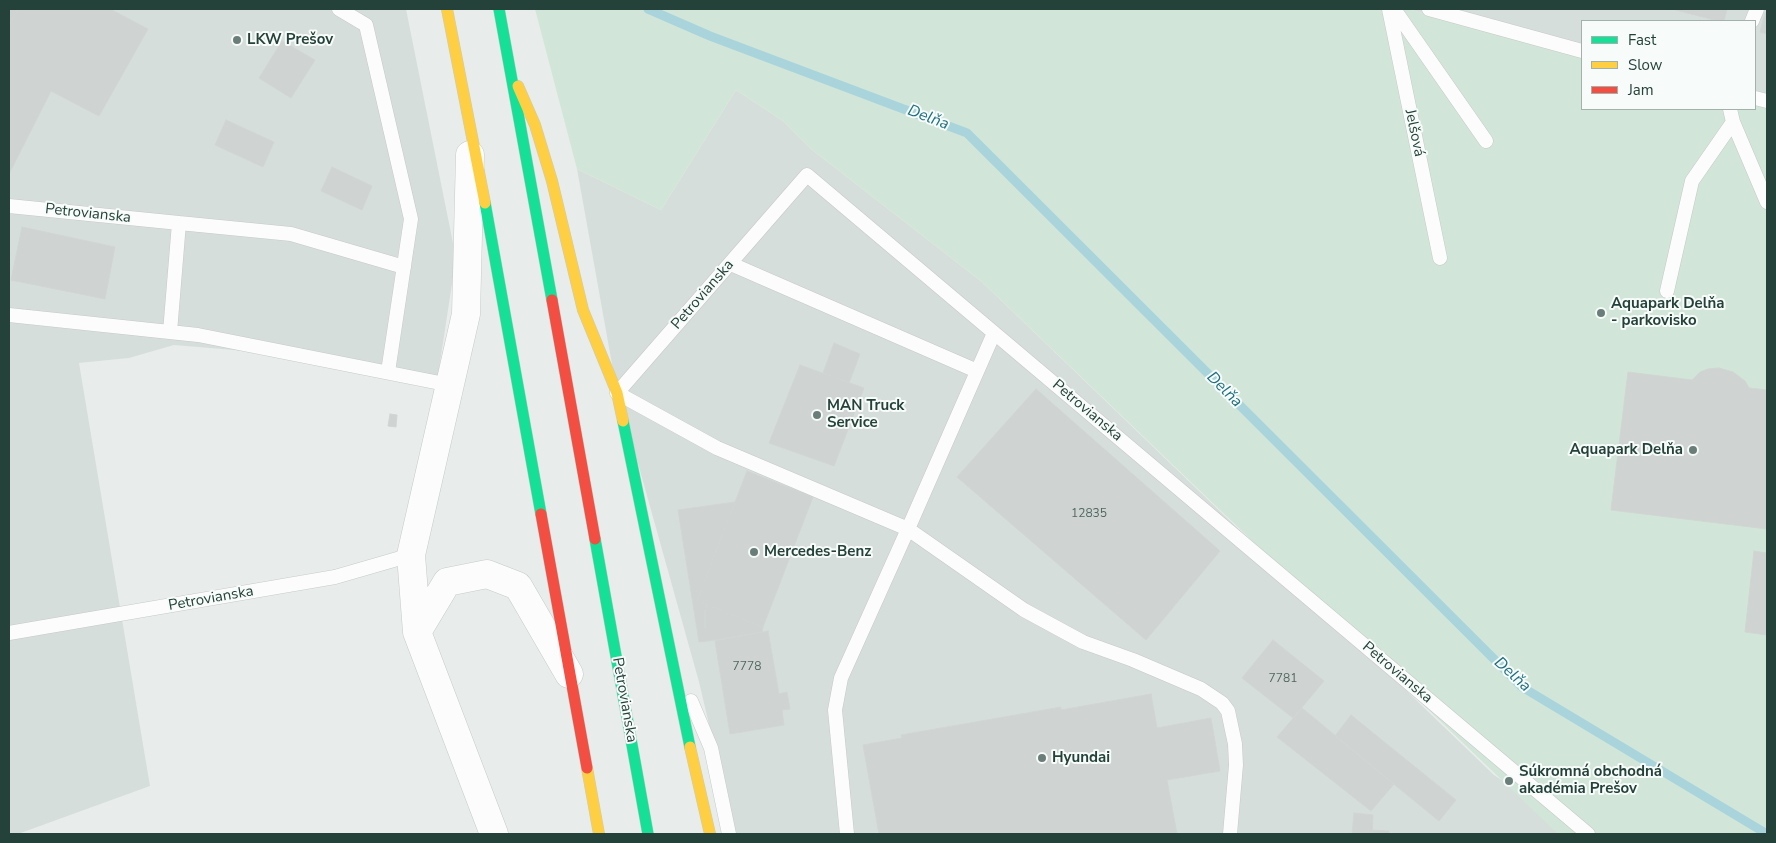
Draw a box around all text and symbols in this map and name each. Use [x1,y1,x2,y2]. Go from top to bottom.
legend [1581,20,1756,110]
text: Fast [1628,30,1656,50]
place label: LKW Prešov [247,31,333,49]
marker: LKW Prešov [231,34,243,46]
text: Slow [1628,55,1662,75]
text: Jam [1628,80,1654,100]
water label: Delňa [905,101,951,135]
street label: Jelšová [1400,108,1428,158]
street label: Petrovianska [44,201,132,227]
street label: Petrovianska [668,257,738,333]
place label: Aquapark Delňa - parkovisko [1611,295,1724,330]
marker: Aquapark Delňa - parkovisko [1595,307,1607,319]
water label: Delňa [1202,368,1246,412]
street label: Petrovianska [1048,376,1126,446]
place label: MAN Truck Service [827,397,904,432]
marker: MAN Truck Service [811,409,823,421]
place label: Aquapark Delňa [1570,441,1683,459]
marker: Aquapark Delňa [1687,444,1699,456]
house number: 12835 [1071,507,1107,521]
place label: Mercedes-Benz [764,543,871,561]
marker: Mercedes-Benz [748,546,760,558]
street label: Petrovianska [167,583,255,615]
street label: Petrovianska [1358,638,1436,708]
water label: Delňa [1490,654,1534,696]
street label: Petrovianska [608,656,640,744]
house number: 7778 [733,660,761,674]
house number: 7781 [1269,672,1297,686]
place label: Hyundai [1052,749,1110,767]
marker: Hyundai [1036,752,1048,764]
place label: Súkromná obchodná akadémia Prešov [1519,763,1662,798]
marker: Súkromná obchodná akadémia Prešov [1503,775,1515,787]

